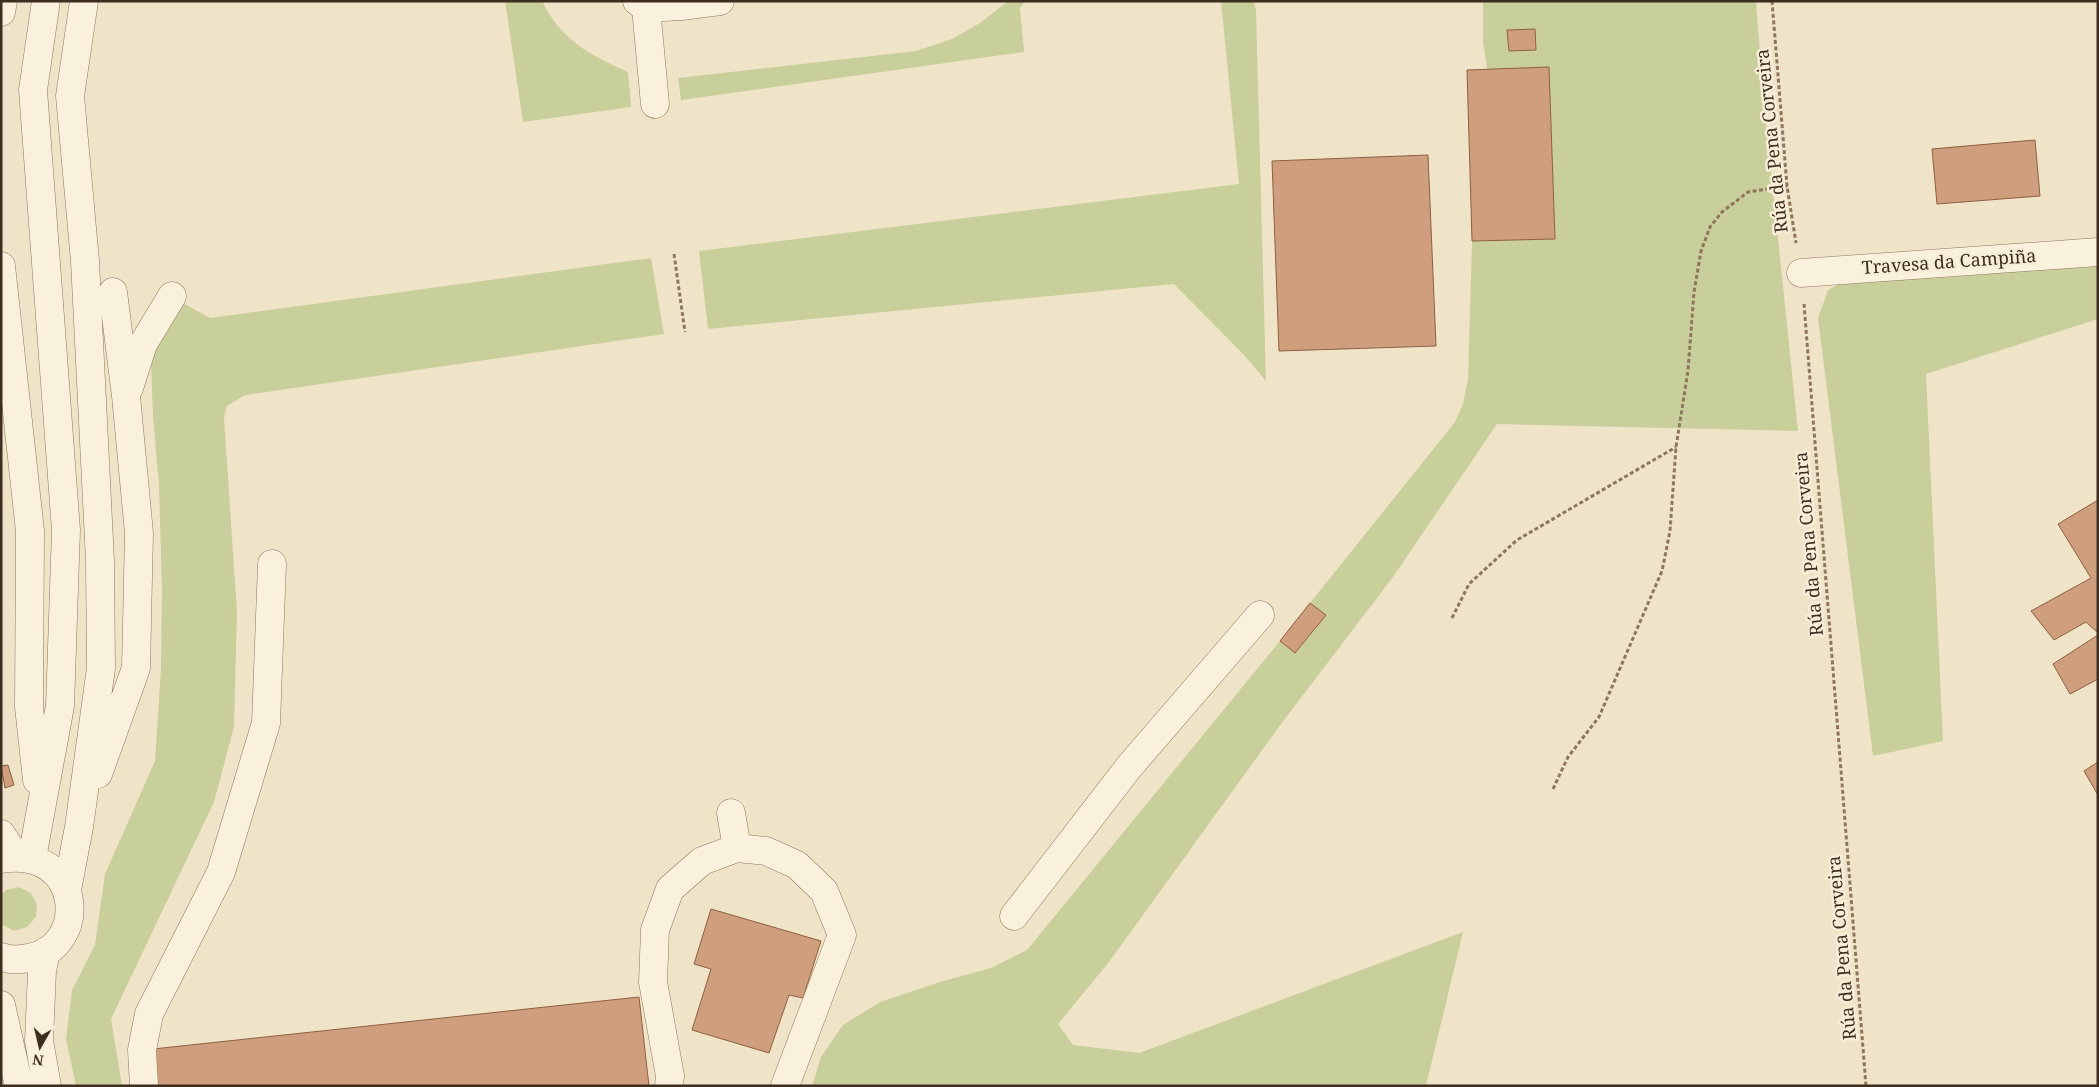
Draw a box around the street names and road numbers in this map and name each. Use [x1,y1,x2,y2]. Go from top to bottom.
street label: Rúa da Pena Corveira [1749,48,1793,234]
street label: Travesa da Campiña [1861,243,2037,279]
street label: Rúa da Pena Corveira [1788,451,1828,637]
street label: Rúa da Pena Corveira [1821,855,1861,1041]

